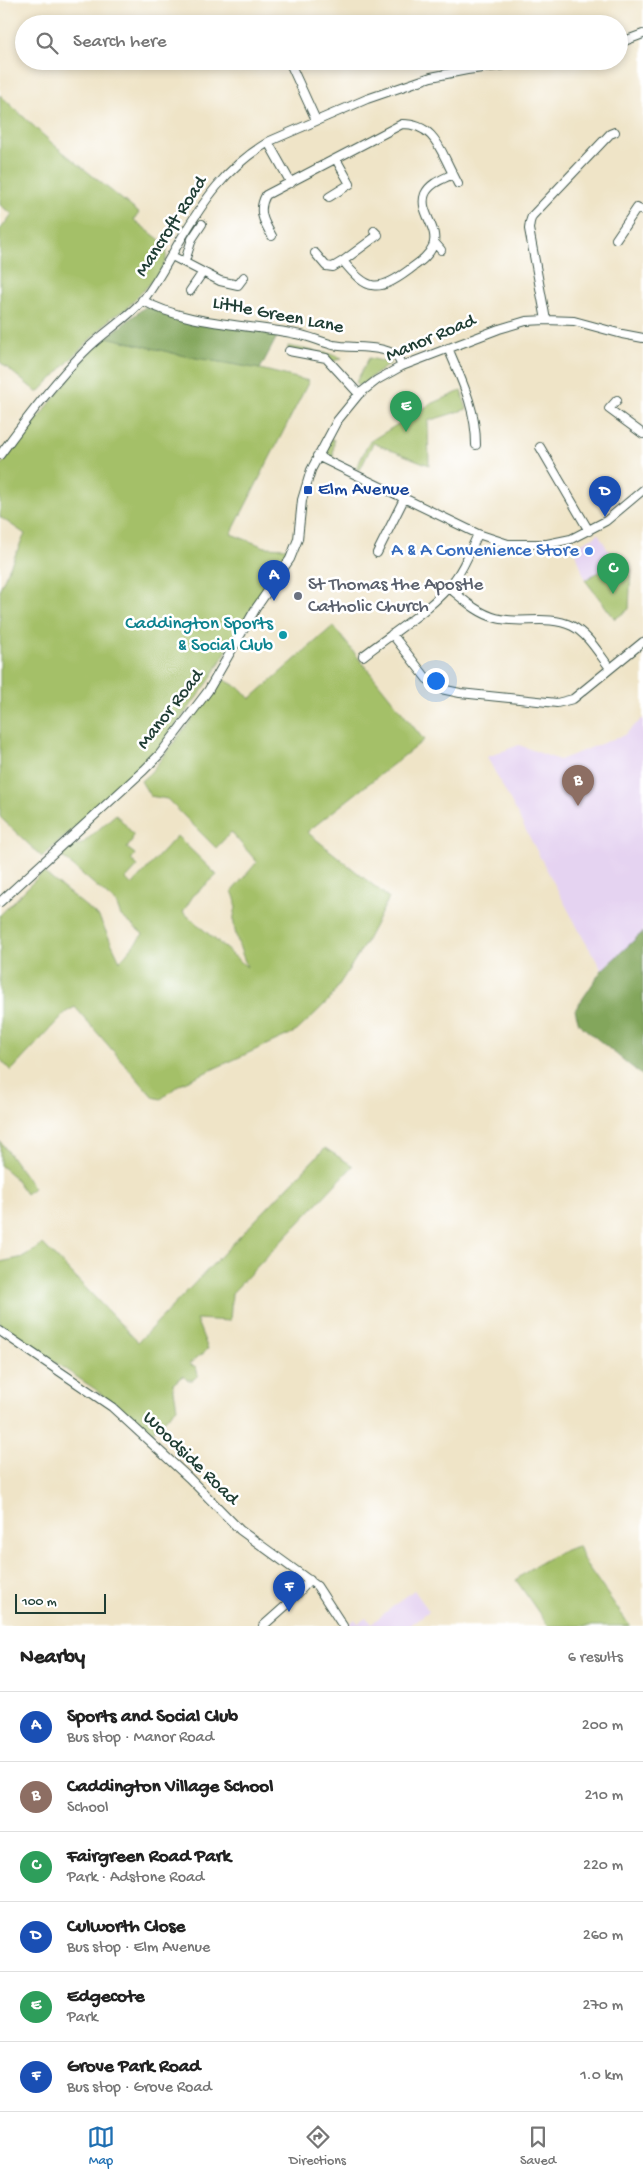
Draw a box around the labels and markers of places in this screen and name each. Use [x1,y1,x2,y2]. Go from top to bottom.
pin: E [390,391,422,432]
pin: D [589,476,621,517]
place label: Elm Avenue [318,479,409,502]
marker: Elm Avenue [302,484,314,496]
place label: A & A Convenience Store [391,540,579,563]
marker: A & A Convenience Store [583,545,595,557]
pin: C [597,553,629,594]
pin: A [258,560,290,601]
place label: St Thomas the Apostle Catholic Church [308,574,484,619]
marker: St Thomas the Apostle Catholic Church [292,590,304,602]
place label: Caddington Sports & Social Club [125,613,274,658]
marker: Caddington Sports & Social Club [277,629,289,641]
pin: B [562,765,594,806]
pin: F [273,1571,305,1612]

